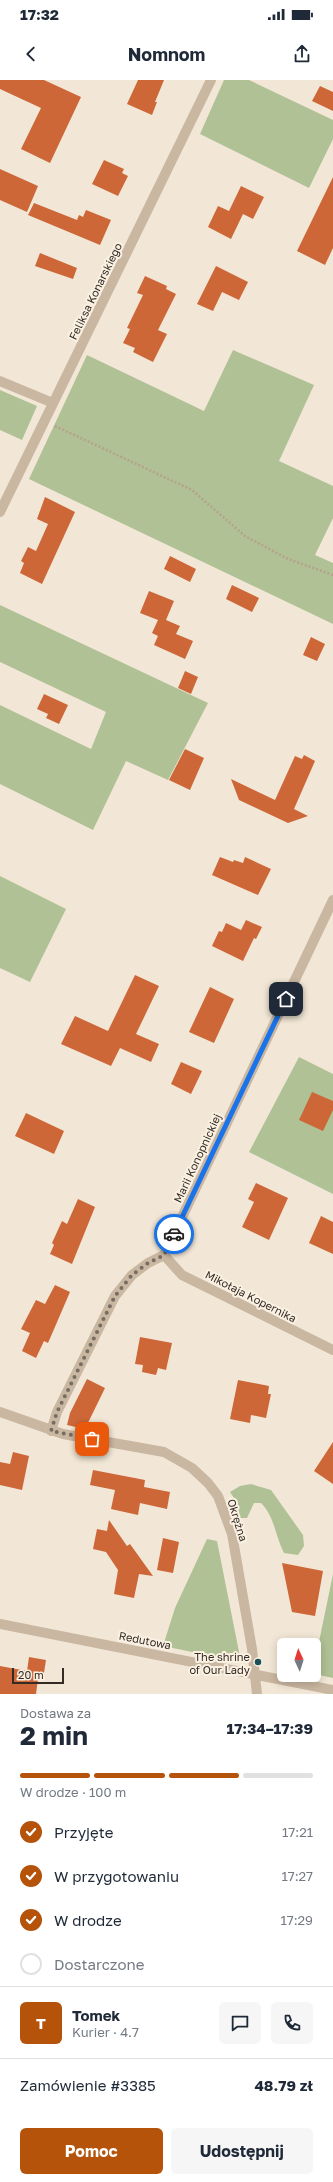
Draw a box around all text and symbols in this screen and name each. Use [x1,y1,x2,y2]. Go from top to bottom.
text: 17:32 [20,5,59,23]
icon: back [20,43,42,65]
text: Nomnom [128,43,205,65]
icon: share [291,43,313,65]
street label: Feliksa Konarskiego [66,240,124,342]
pin [269,982,303,1016]
icon: home [275,988,297,1010]
street label: Marii Konopnickiej [171,1111,223,1205]
courier [154,1214,194,1254]
icon: car [163,1223,185,1245]
street label: Mikołaja Kopernika [203,1267,299,1325]
pin [75,1422,109,1456]
icon: bag [81,1428,103,1450]
street label: Okrężna [225,1497,251,1543]
street label: Redutowa [118,1629,172,1651]
north arrow [277,1638,321,1682]
map controls [277,1638,321,1682]
place label: The shrine of Our Lady [189,1650,250,1676]
marker: The shrine of Our Lady [253,1657,263,1667]
scale bar [12,1666,64,1685]
text: 20 m [18,1668,44,1681]
text: Dostawa za [20,1705,91,1721]
text: 17:34–17:39 [226,1719,313,1737]
text: 2 min [20,1720,88,1751]
text: W drodze · 100 m [20,1784,126,1800]
icon: check [20,1821,42,1843]
text: Przyjęte [54,1823,113,1841]
text: 17:21 [282,1824,313,1840]
icon: check [20,1865,42,1887]
text: W przygotowaniu [54,1867,179,1885]
text: 17:27 [281,1868,313,1884]
icon: check [20,1909,42,1931]
text: W drodze [54,1911,122,1929]
text: 17:29 [280,1912,313,1928]
text: Dostarczone [54,1955,144,1973]
button: chat [219,2002,261,2044]
button: phone [271,2002,313,2044]
text: Tomek [72,2006,120,2024]
text: T [36,2014,46,2032]
text: Kurier · 4.7 [72,2024,139,2040]
text: Zamówienie #3385 [20,2076,156,2094]
text: 48.79 zł [254,2076,313,2094]
button: Pomoc [20,2128,163,2174]
button: Udostępnij [171,2128,313,2174]

